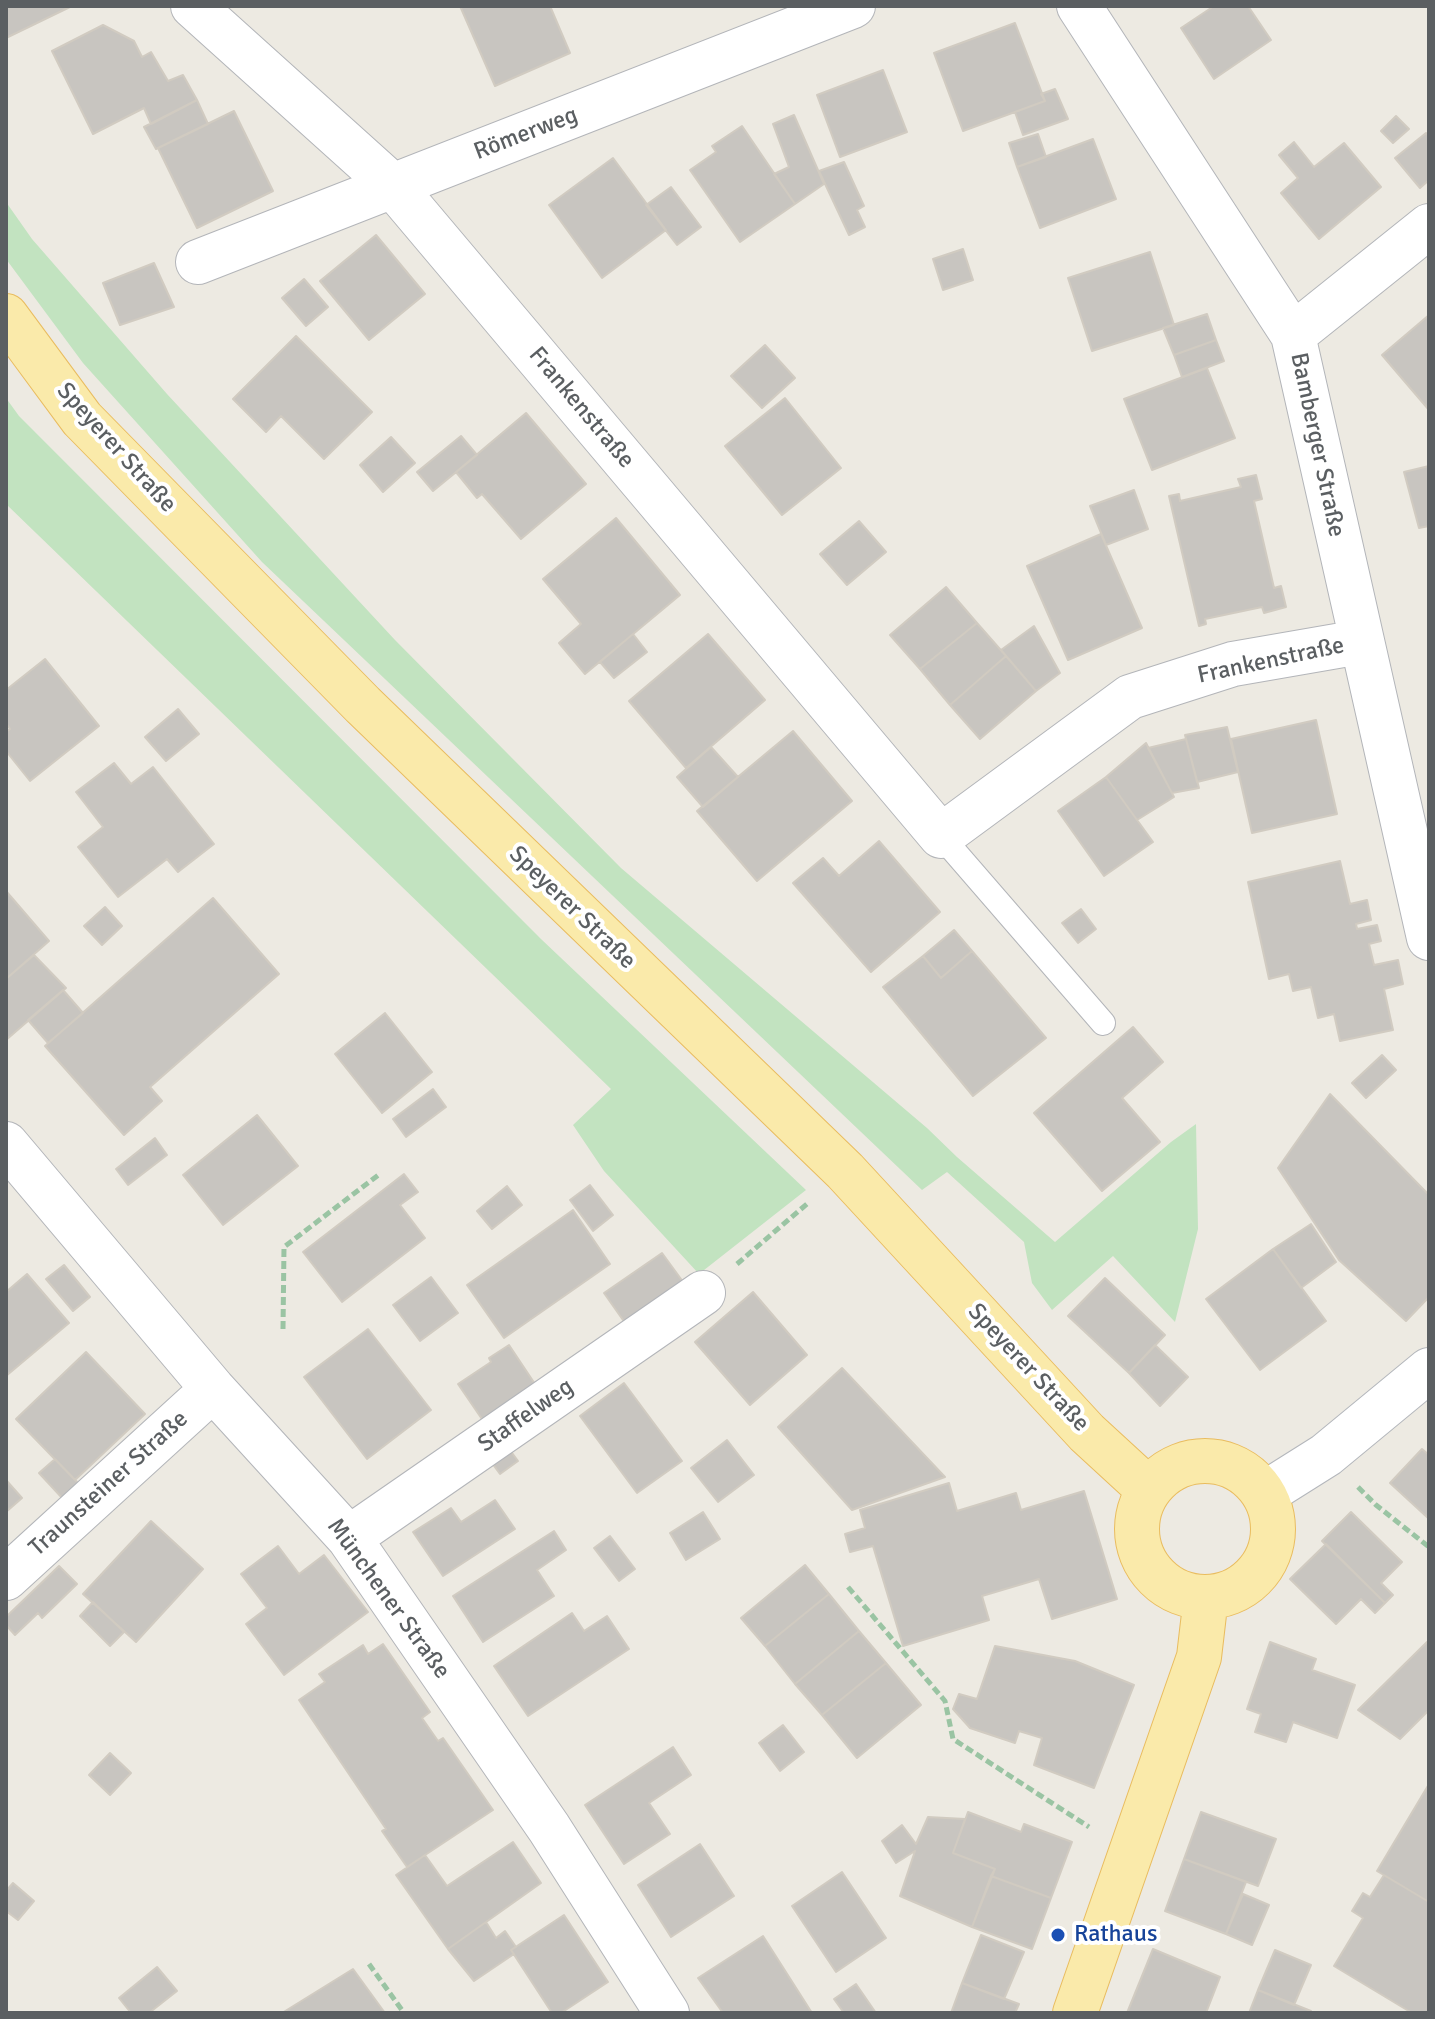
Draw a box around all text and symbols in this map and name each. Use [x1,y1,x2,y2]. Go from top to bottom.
street label: Römerweg [470,101,582,167]
street label: Frankenstraße [522,342,640,474]
street label: Bamberger Straße [1283,350,1351,540]
street label: Speyerer Straße [50,377,182,519]
street label: Frankenstraße [1195,631,1347,691]
street label: Speyerer Straße [503,840,641,976]
street label: Speyerer Straße [961,1298,1095,1438]
street label: Staffelweg [473,1373,579,1459]
street label: Traunsteiner Straße [24,1405,194,1563]
street label: Münchener Straße [320,1513,456,1685]
place label: Rathaus [1074,1921,1157,1949]
marker: Rathaus [1049,1926,1067,1944]

